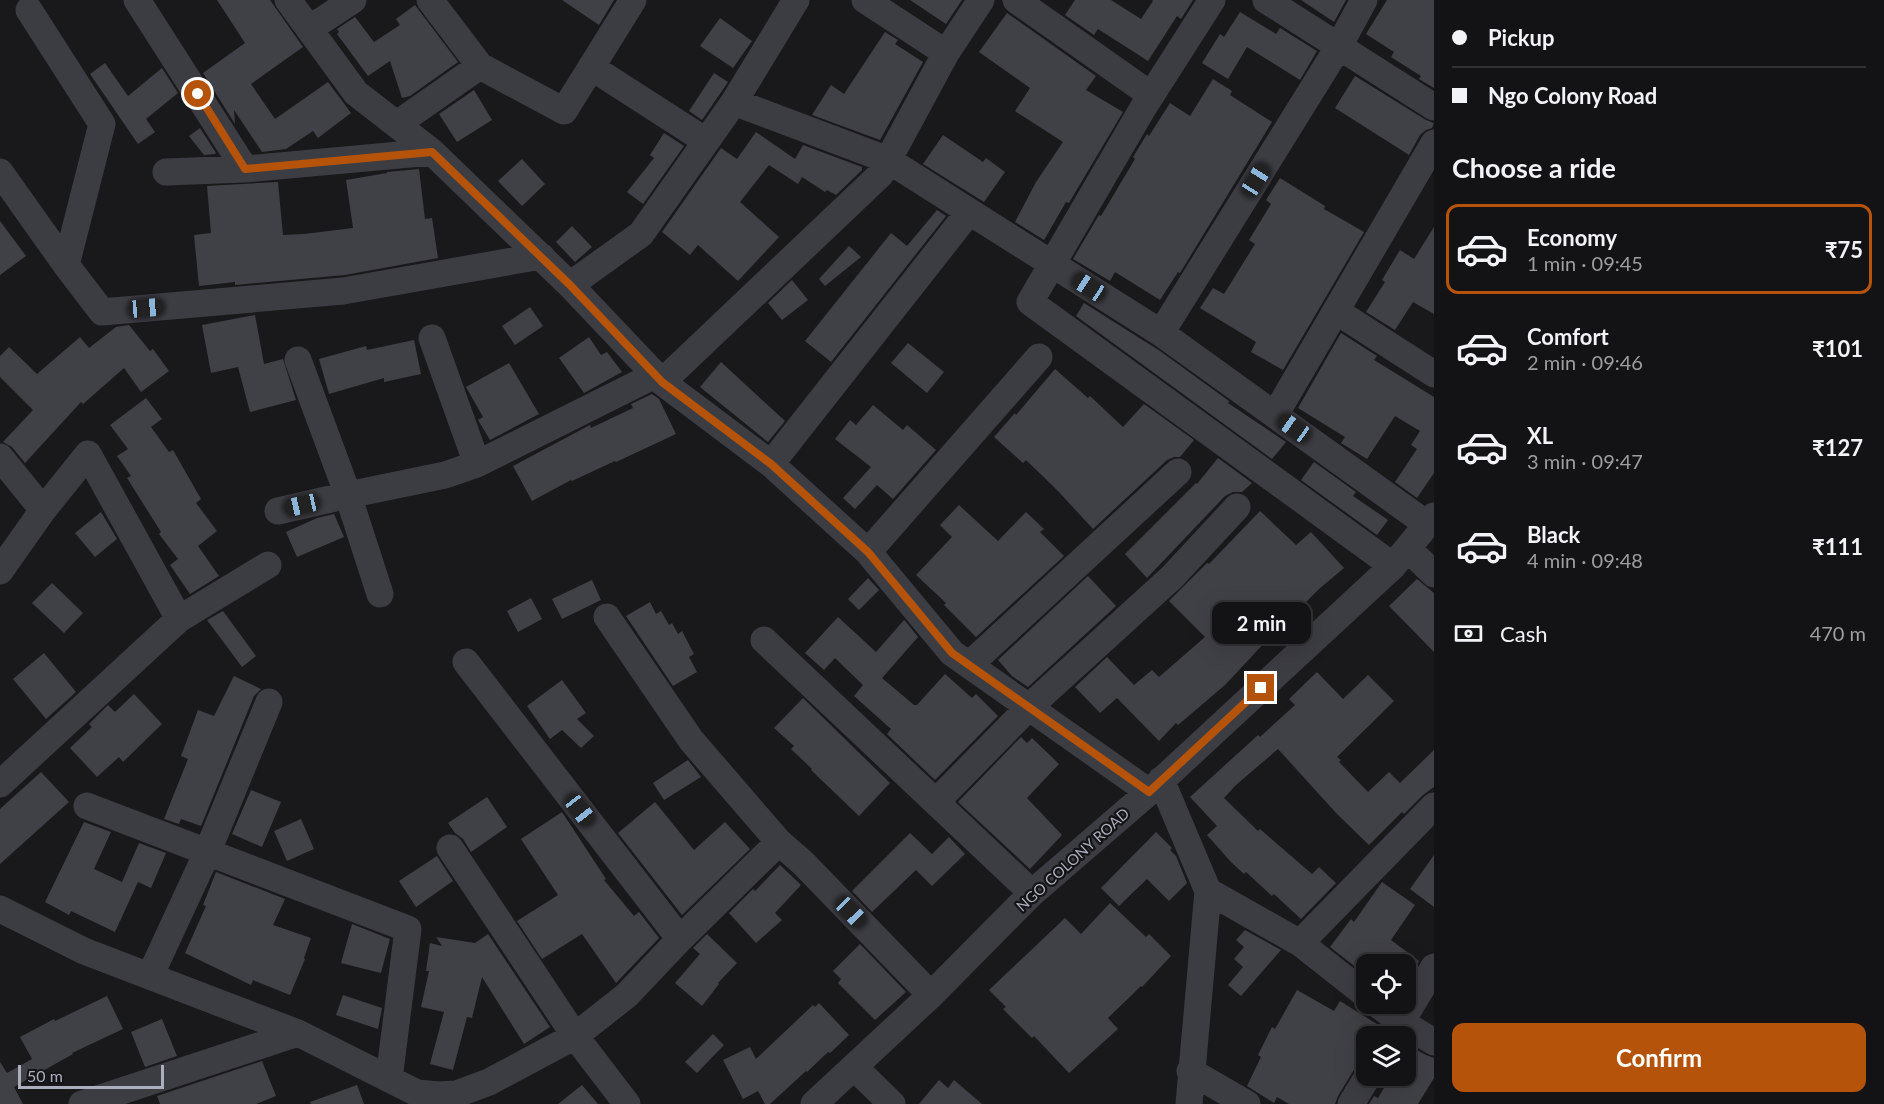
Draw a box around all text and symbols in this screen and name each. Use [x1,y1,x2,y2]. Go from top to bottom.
text: Pickup [1488,24,1554,51]
route start [184,80,211,107]
text: Ngo Colony Road [1488,82,1657,109]
text: Choose a ride [1452,151,1616,184]
car [1239,160,1273,200]
icon: car [1455,222,1509,276]
text: Economy [1527,224,1617,251]
text: ₹75 [1825,236,1863,263]
text: 1 min · 09:45 [1527,251,1643,275]
car [1069,270,1109,304]
car [127,297,165,319]
icon: car [1455,321,1509,375]
text: Comfort [1527,323,1609,350]
text: ₹101 [1812,335,1863,362]
text: 2 min · 09:46 [1527,350,1643,374]
car [1274,410,1314,446]
icon: car [1455,420,1509,474]
text: XL [1527,422,1553,449]
text: ₹127 [1812,434,1863,461]
text: 3 min · 09:47 [1527,449,1643,473]
car [282,492,322,518]
icon: car [1455,519,1509,573]
text: Black [1527,521,1580,548]
text: ₹111 [1812,533,1863,560]
text: 4 min · 09:48 [1527,548,1643,572]
callout: 2 min [1212,601,1310,643]
text: 2 min [1237,611,1286,635]
icon: cash [1452,617,1485,650]
text: Cash [1500,620,1547,647]
text: 470 m [1810,621,1866,645]
route end [1247,674,1274,701]
car [562,790,598,830]
street label: NGO COLONY ROAD [1012,804,1133,915]
car [832,893,870,931]
map controls [1356,954,1416,1086]
button: locate [1356,954,1416,1014]
button: Confirm [1452,1023,1866,1092]
button: layers [1356,1026,1416,1086]
scale bar [18,1062,164,1090]
text: 50 m [27,1066,63,1085]

